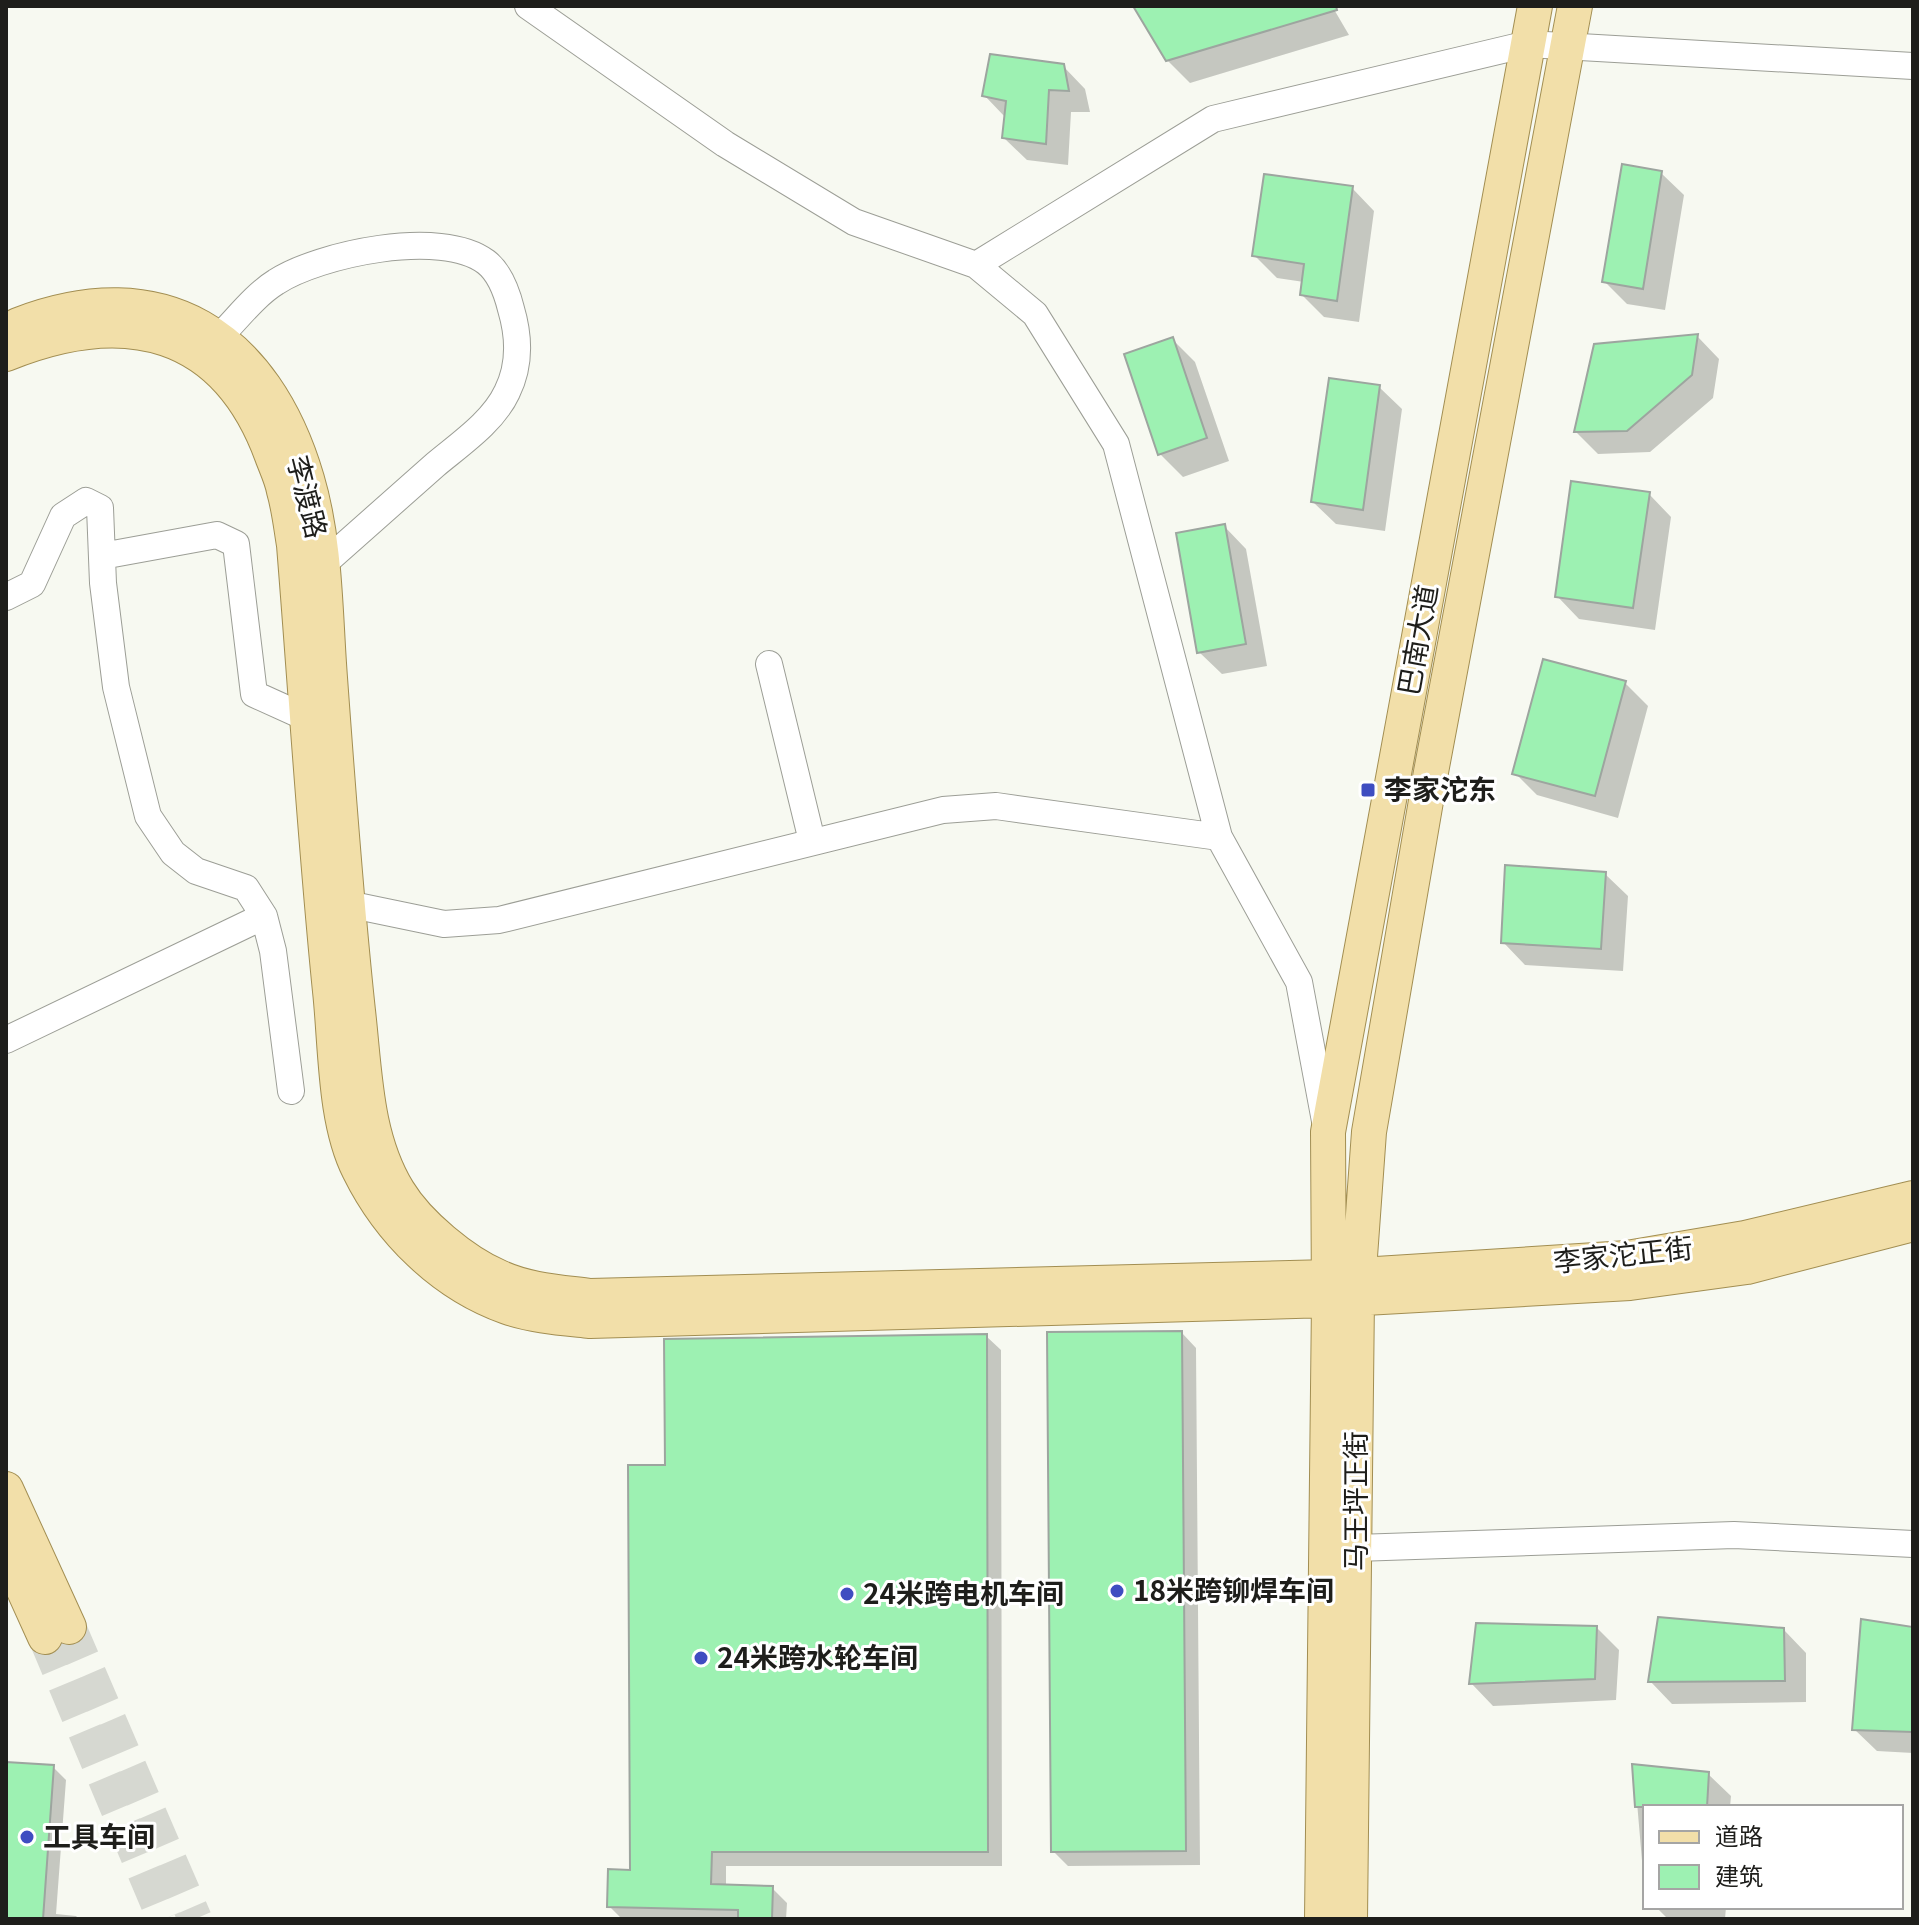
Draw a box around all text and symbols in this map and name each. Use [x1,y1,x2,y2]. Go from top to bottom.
street label: 李渡路 [279,451,339,542]
street label: 巴南大道 [1387,581,1445,698]
place label: 李家沱东 [1384,768,1496,808]
marker: 李家沱东 [1359,781,1377,799]
street label: 李家沱正街 [1551,1226,1695,1280]
street label: 马王坪正街 [1334,1431,1374,1571]
place label: 18米跨铆焊车间 [1133,1569,1334,1609]
place label: 24米跨电机车间 [863,1572,1064,1612]
marker: 18米跨铆焊车间 [1108,1582,1126,1600]
marker: 24米跨电机车间 [838,1585,856,1603]
place label: 24米跨水轮车间 [717,1636,918,1676]
marker: 24米跨水轮车间 [692,1649,710,1667]
legend [1643,1805,1903,1909]
place label: 工具车间 [43,1815,155,1855]
text: 道路 [1715,1817,1763,1852]
marker: 工具车间 [18,1828,36,1846]
text: 建筑 [1715,1857,1763,1892]

